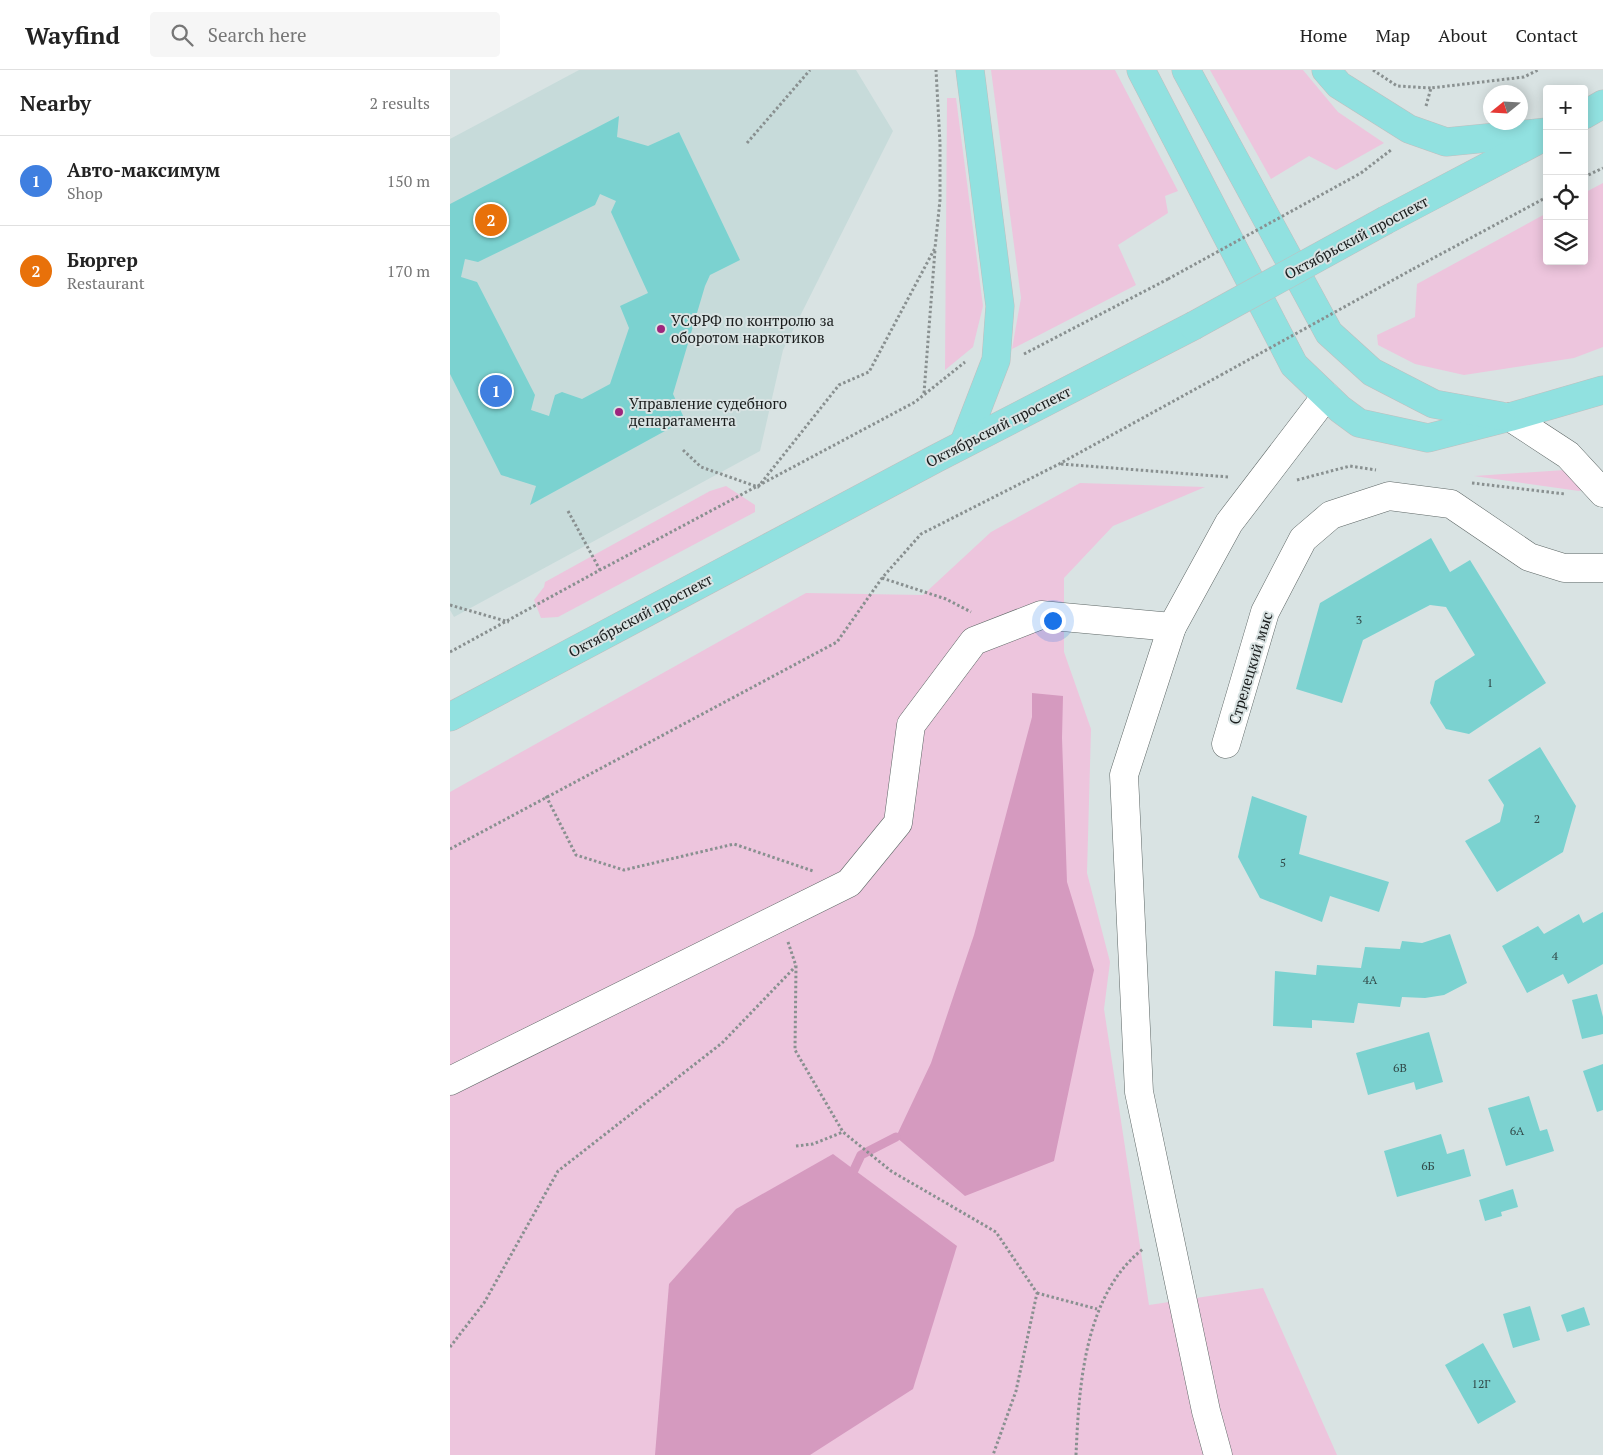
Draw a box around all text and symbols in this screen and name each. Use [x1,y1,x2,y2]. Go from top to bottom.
search box [150,12,500,57]
text: Wayfind [25,19,120,51]
icon: search [168,21,196,49]
text: Search here [208,22,307,47]
text: Home [1300,23,1347,47]
text: Map [1375,23,1410,47]
text: About [1438,23,1487,47]
text: Contact [1515,23,1578,47]
north arrow [1483,85,1528,130]
map controls [1543,85,1588,265]
button: + [1543,85,1588,130]
text: Nearby [20,89,91,117]
text: 2 results [370,92,430,114]
button: − [1543,130,1588,175]
text: Авто-максимум [67,157,220,182]
text: 1 [31,170,41,192]
text: 150 m [387,170,430,192]
button: locate [1543,175,1588,220]
text: Shop [67,182,103,204]
street label: Октябрьский проспект [1280,190,1432,283]
pin: 2 [475,201,507,239]
button: layers [1543,220,1588,265]
text: Бюргер [67,247,138,272]
text: 2 [31,260,41,282]
text: 170 m [387,260,430,282]
text: Restaurant [67,272,145,294]
place label: УСФРФ по контролю за оборотом наркотиков [671,310,835,347]
marker: УСФРФ по контролю за оборотом наркотиков [655,323,667,335]
pin: 1 [480,372,512,410]
street label: Октябрьский проспект [922,380,1074,471]
place label: Управление судебного депаратамента [629,393,787,430]
marker: Управление судебного депаратамента [613,406,625,418]
street label: Октябрьский проспект [564,568,716,661]
your location [1040,608,1066,634]
street label: Стрелецкий мыс [1223,609,1277,727]
house number: 3 [1356,612,1362,627]
house number: 1 [1487,675,1493,690]
house number: 2 [1534,811,1540,826]
house number: 5 [1280,855,1286,870]
house number: 4 [1552,948,1559,963]
house number: 4А [1363,972,1378,987]
house number: 6В [1393,1060,1407,1075]
house number: 6А [1510,1123,1525,1138]
house number: 6Б [1421,1158,1435,1173]
house number: 12Г [1472,1376,1490,1391]

